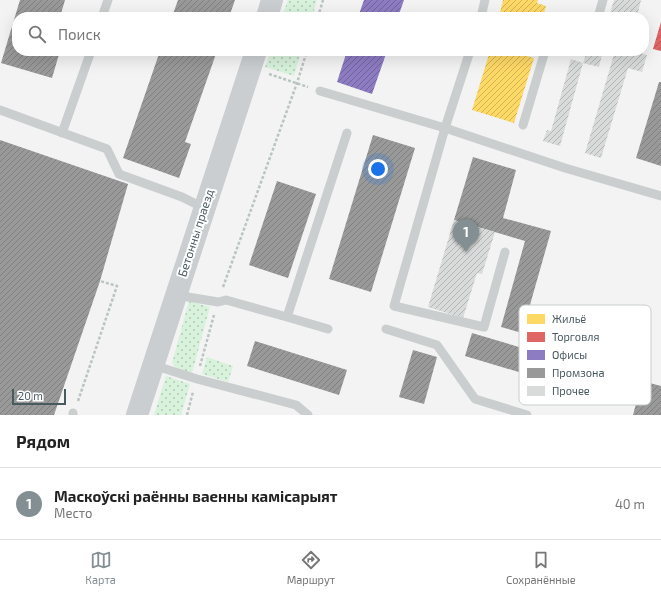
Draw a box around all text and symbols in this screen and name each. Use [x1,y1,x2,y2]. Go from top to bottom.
search box [12,12,649,56]
icon: search [26,23,48,45]
text: Поиск [58,25,101,43]
your location [368,159,388,179]
street label: Бетонны праезд [174,187,216,278]
pin: 1 [453,219,479,252]
legend [519,305,651,405]
text: Жильё [552,312,586,325]
text: Торговля [552,330,599,343]
text: Офисы [552,348,587,361]
text: Промзона [552,366,604,379]
text: Прочее [552,384,590,397]
scale bar [12,387,66,406]
text: 20 m [18,389,43,402]
text: Рядом [16,431,70,451]
text: Маскоўскі раённы ваенны камісарыят [54,487,337,505]
text: 1 [26,496,32,512]
text: 40 m [615,496,645,512]
text: Место [54,505,93,521]
tab: Карта [85,549,116,586]
tab: Маршрут [287,549,335,586]
tab: Сохранённые [506,549,576,586]

